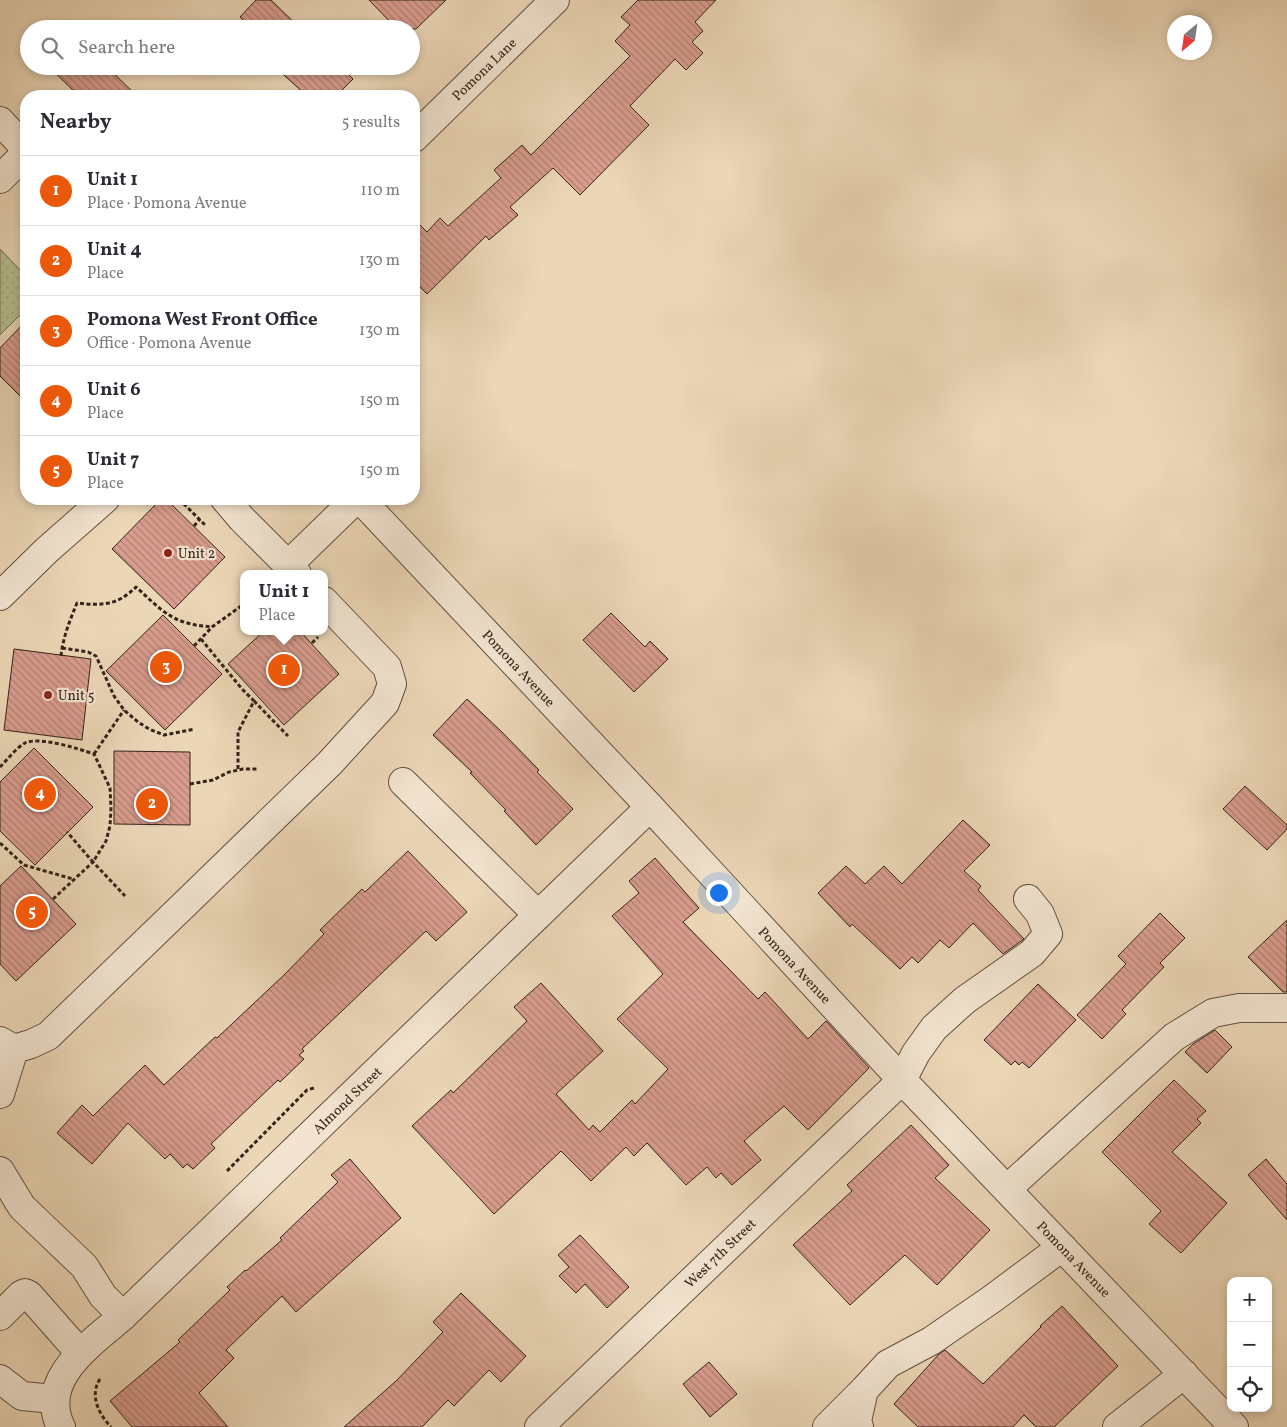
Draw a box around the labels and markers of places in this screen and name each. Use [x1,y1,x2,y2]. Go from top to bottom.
place label: Unit 2 [178,545,215,564]
marker: Unit 2 [162,547,174,559]
pin: 3 [150,648,182,686]
pin: 1 [268,651,300,689]
place label: Unit 5 [58,687,94,706]
marker: Unit 5 [42,689,54,701]
pin: 4 [24,775,56,813]
pin: 2 [136,785,168,823]
pin: 5 [16,893,48,931]

